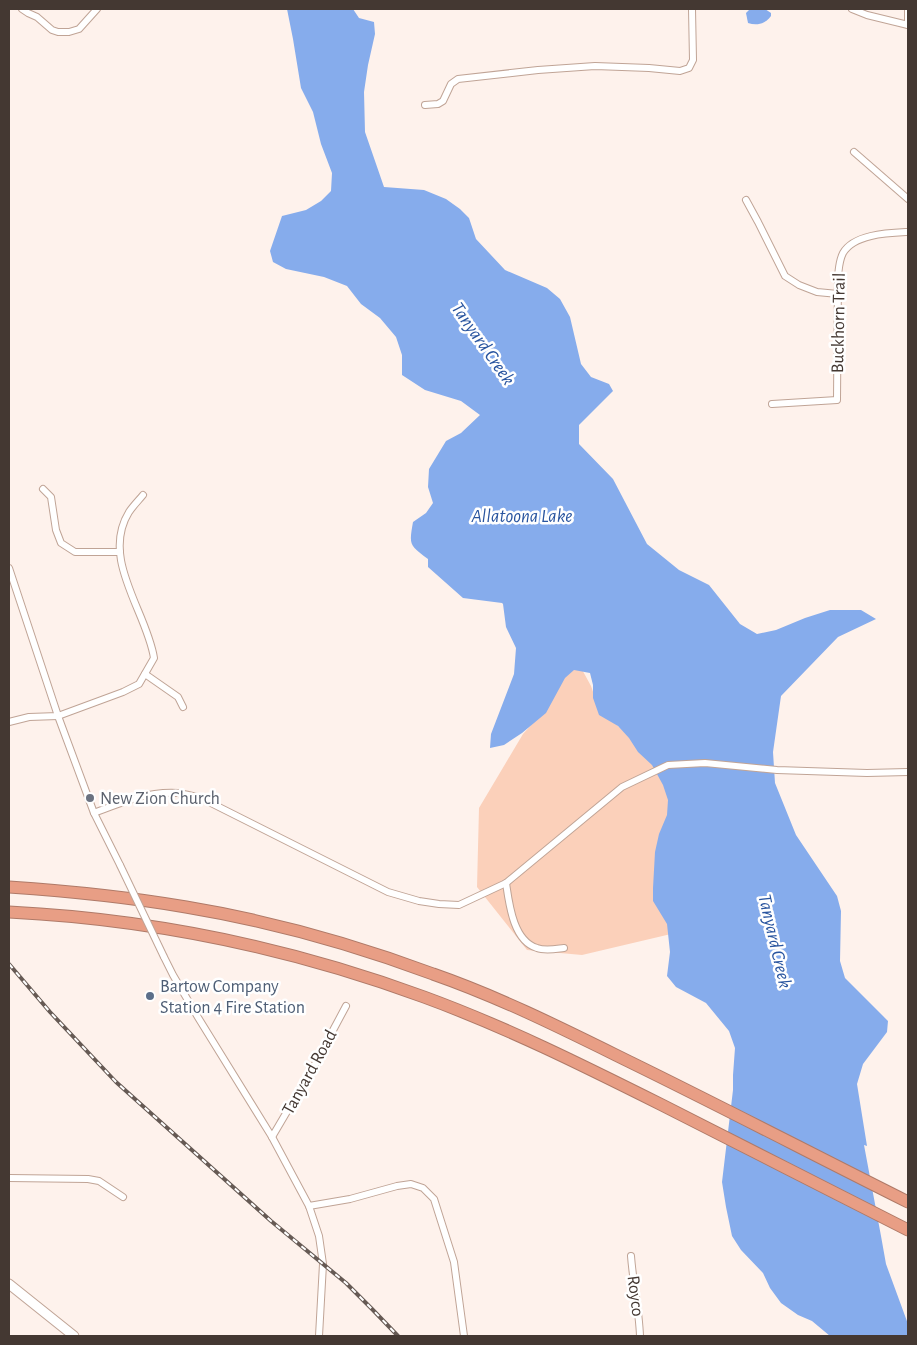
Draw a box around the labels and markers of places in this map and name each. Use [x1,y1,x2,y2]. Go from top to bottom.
place label: New Zion Church [100,790,220,808]
marker: New Zion Church [84,792,96,804]
place label: Bartow Company Station 4 Fire Station [160,978,305,1017]
marker: Bartow Company Station 4 Fire Station [144,990,156,1002]

